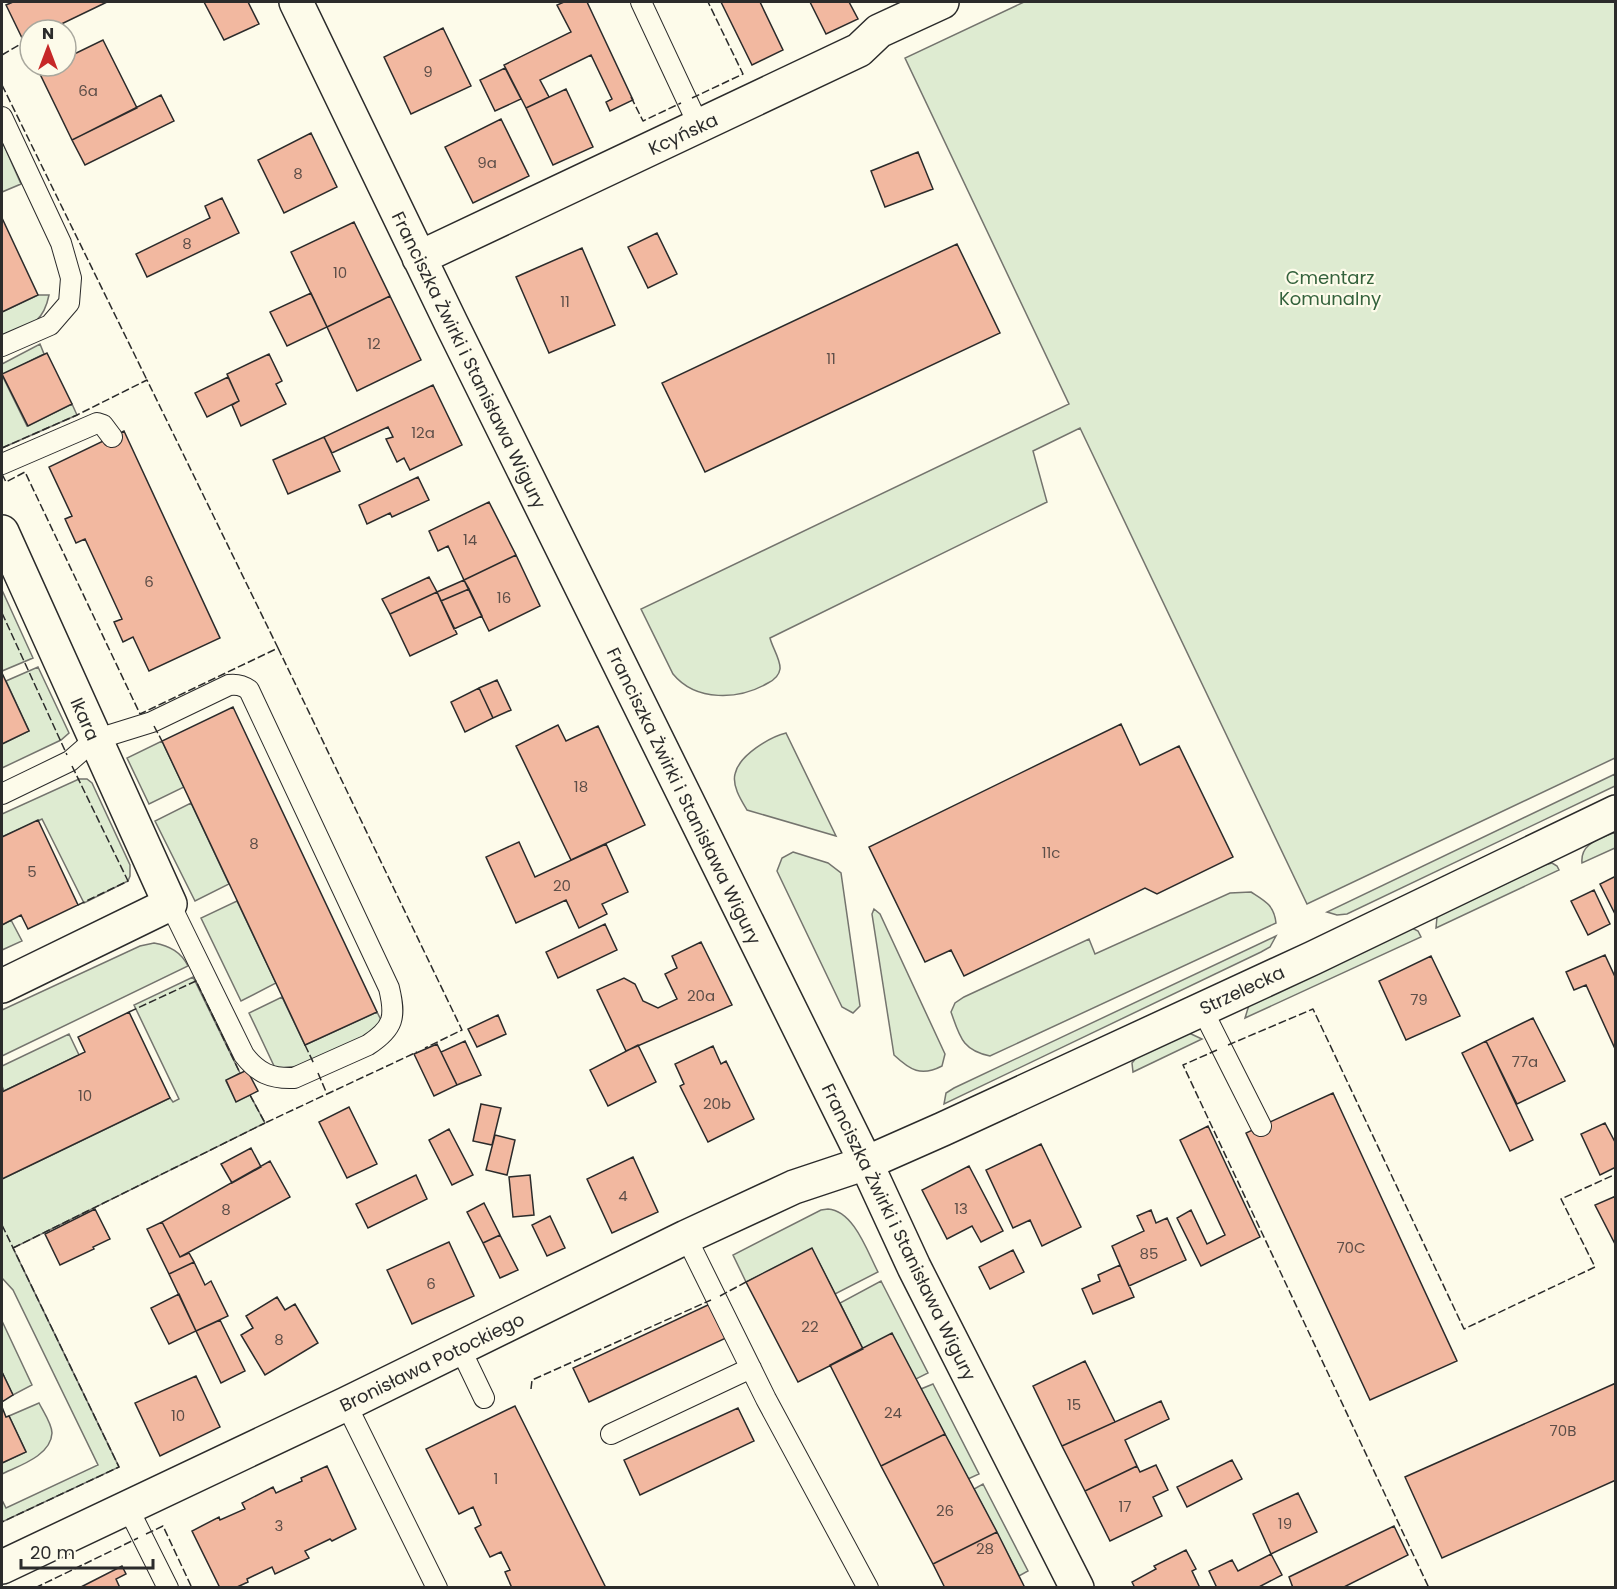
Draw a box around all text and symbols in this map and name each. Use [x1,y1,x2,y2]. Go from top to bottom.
north arrow [18,18,78,78]
text: N [42,22,54,45]
house number: 9 [423,61,433,82]
house number: 6a [78,80,98,101]
street label: Kcyńska [644,107,722,161]
house number: 9a [477,152,497,173]
house number: 8 [293,163,303,184]
street label: Franciszka Żwirki i Stanisława Wigury [386,207,552,513]
house number: 8 [182,233,192,254]
house number: 10 [333,262,347,283]
park label: Cmentarz Komunalny [1279,265,1381,311]
house number: 11 [560,291,570,312]
house number: 12 [367,333,381,354]
house number: 11 [826,348,836,369]
house number: 12a [411,422,435,443]
house number: 14 [463,529,477,550]
house number: 6 [144,571,154,592]
house number: 16 [497,587,511,608]
street label: Franciszka Żwirki i Stanisława Wigury [601,643,767,949]
street label: Ikara [64,693,106,745]
house number: 18 [574,776,588,797]
house number: 8 [249,833,259,854]
house number: 11c [1042,842,1060,863]
house number: 5 [27,861,37,882]
house number: 20 [553,875,571,896]
street label: Strzelecka [1195,959,1289,1021]
house number: 20a [687,985,715,1006]
house number: 79 [1410,989,1428,1010]
house number: 77a [1512,1051,1538,1072]
street label: Franciszka Żwirki i Stanisława Wigury [816,1079,982,1385]
house number: 10 [78,1085,92,1106]
house number: 20b [703,1093,731,1114]
house number: 4 [618,1185,628,1206]
house number: 13 [954,1198,968,1219]
house number: 8 [221,1199,231,1220]
house number: 70C [1336,1237,1366,1258]
house number: 85 [1140,1243,1158,1264]
house number: 6 [426,1273,436,1294]
street label: Bronisława Potockiego [336,1306,528,1418]
house number: 22 [801,1316,819,1337]
house number: 8 [274,1329,284,1350]
house number: 15 [1067,1394,1081,1415]
house number: 24 [884,1402,902,1423]
house number: 10 [171,1405,185,1426]
house number: 70B [1550,1420,1576,1441]
house number: 1 [494,1468,498,1489]
house number: 17 [1119,1496,1132,1517]
house number: 26 [936,1500,954,1521]
house number: 19 [1278,1513,1292,1534]
house number: 3 [275,1515,283,1536]
scale bar [21,1532,153,1570]
house number: 28 [976,1538,994,1559]
text: 20 m [30,1540,75,1565]

